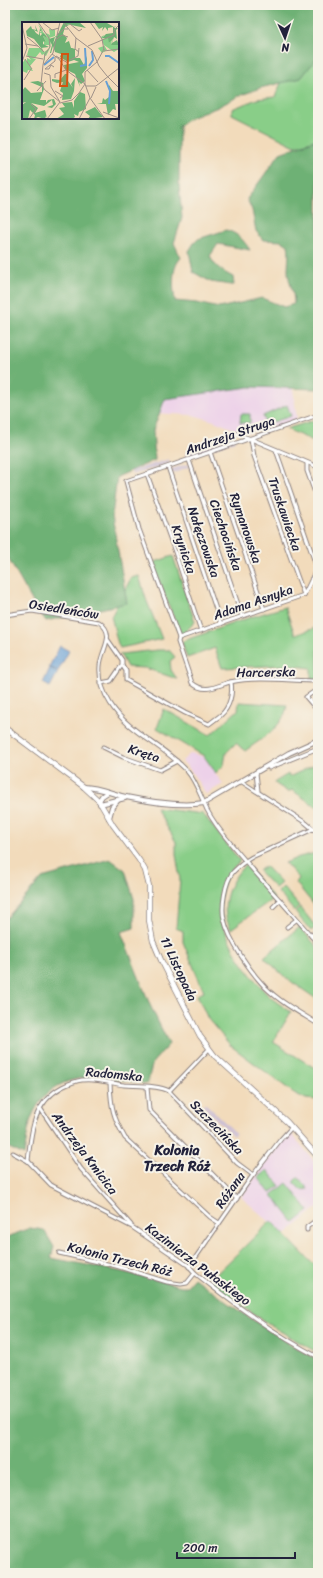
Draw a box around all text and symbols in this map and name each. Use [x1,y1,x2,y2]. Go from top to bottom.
north arrow [265,18,305,58]
inset map [22,22,119,119]
text: N [281,38,291,57]
street label: Andrzeja Struga [181,409,278,461]
street label: Truskawiecka [262,474,309,555]
street label: Rymanowska [223,490,269,567]
street label: Ciechocińska [203,496,249,574]
street label: Nałęczowska [181,503,227,581]
street label: Krynicka [165,521,203,577]
street label: Adama Asnyka [209,578,296,627]
street label: Osiedleńców [27,592,101,626]
street label: Harcerska [236,660,296,684]
street label: Kręta [125,737,163,769]
street label: 11 Listopada [154,933,204,1006]
street label: Radomska [85,1060,144,1088]
street label: Szczecińska [184,1094,250,1161]
street label: Andrzeja Kmicica [45,1106,124,1200]
district label: Kolonia Trzech Róż [144,1138,212,1179]
street label: Różana [209,1166,251,1213]
street label: Kazimierza Pułaskiego [140,1216,256,1312]
street label: Kolonia Trzech Róż [65,1235,176,1283]
scale bar [177,1534,295,1560]
text: 200 m [183,1537,217,1559]

